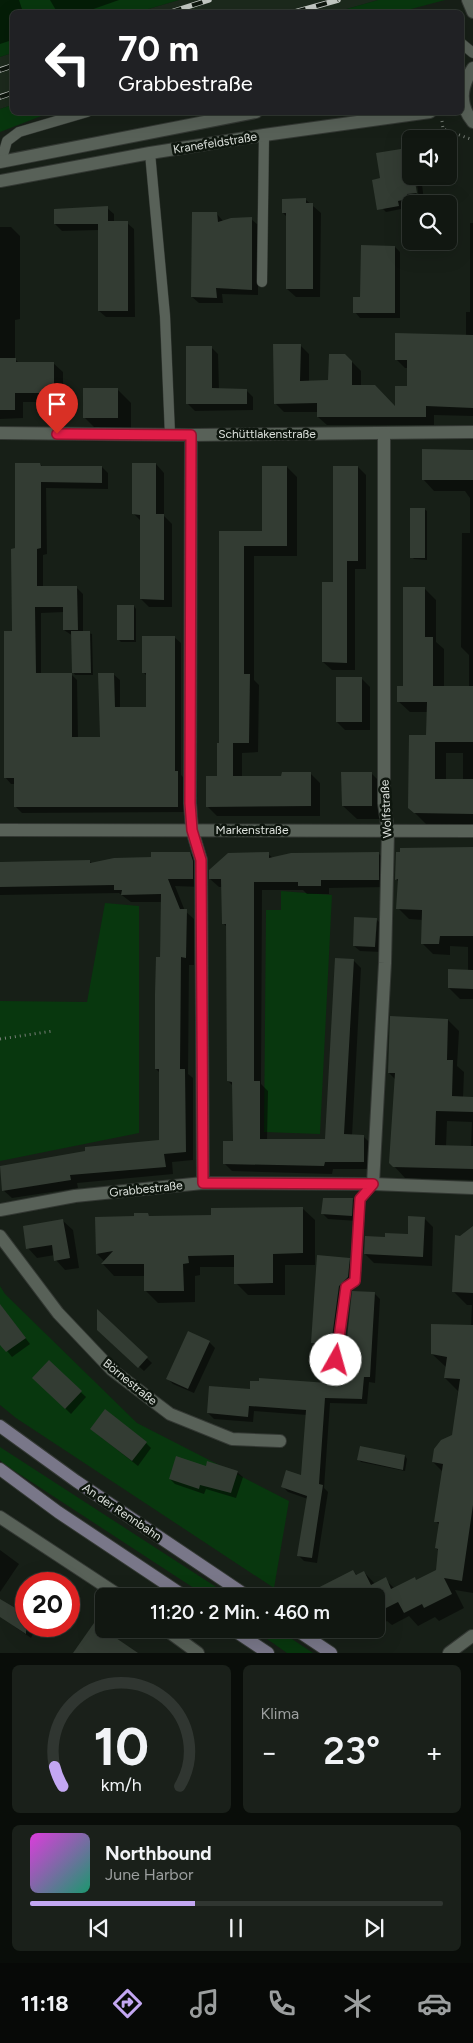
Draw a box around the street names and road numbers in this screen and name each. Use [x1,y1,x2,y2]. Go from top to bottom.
street label: Kranefeldstraße [172,129,258,157]
street label: Schüttlakenstraße [218,427,316,441]
street label: Wolfstraße [377,779,395,839]
street label: Markenstraße [216,823,289,837]
street label: Grabbestraße [109,1178,184,1200]
street label: Börnestraße [100,1356,160,1408]
street label: An der Rennbahn [80,1480,164,1544]

